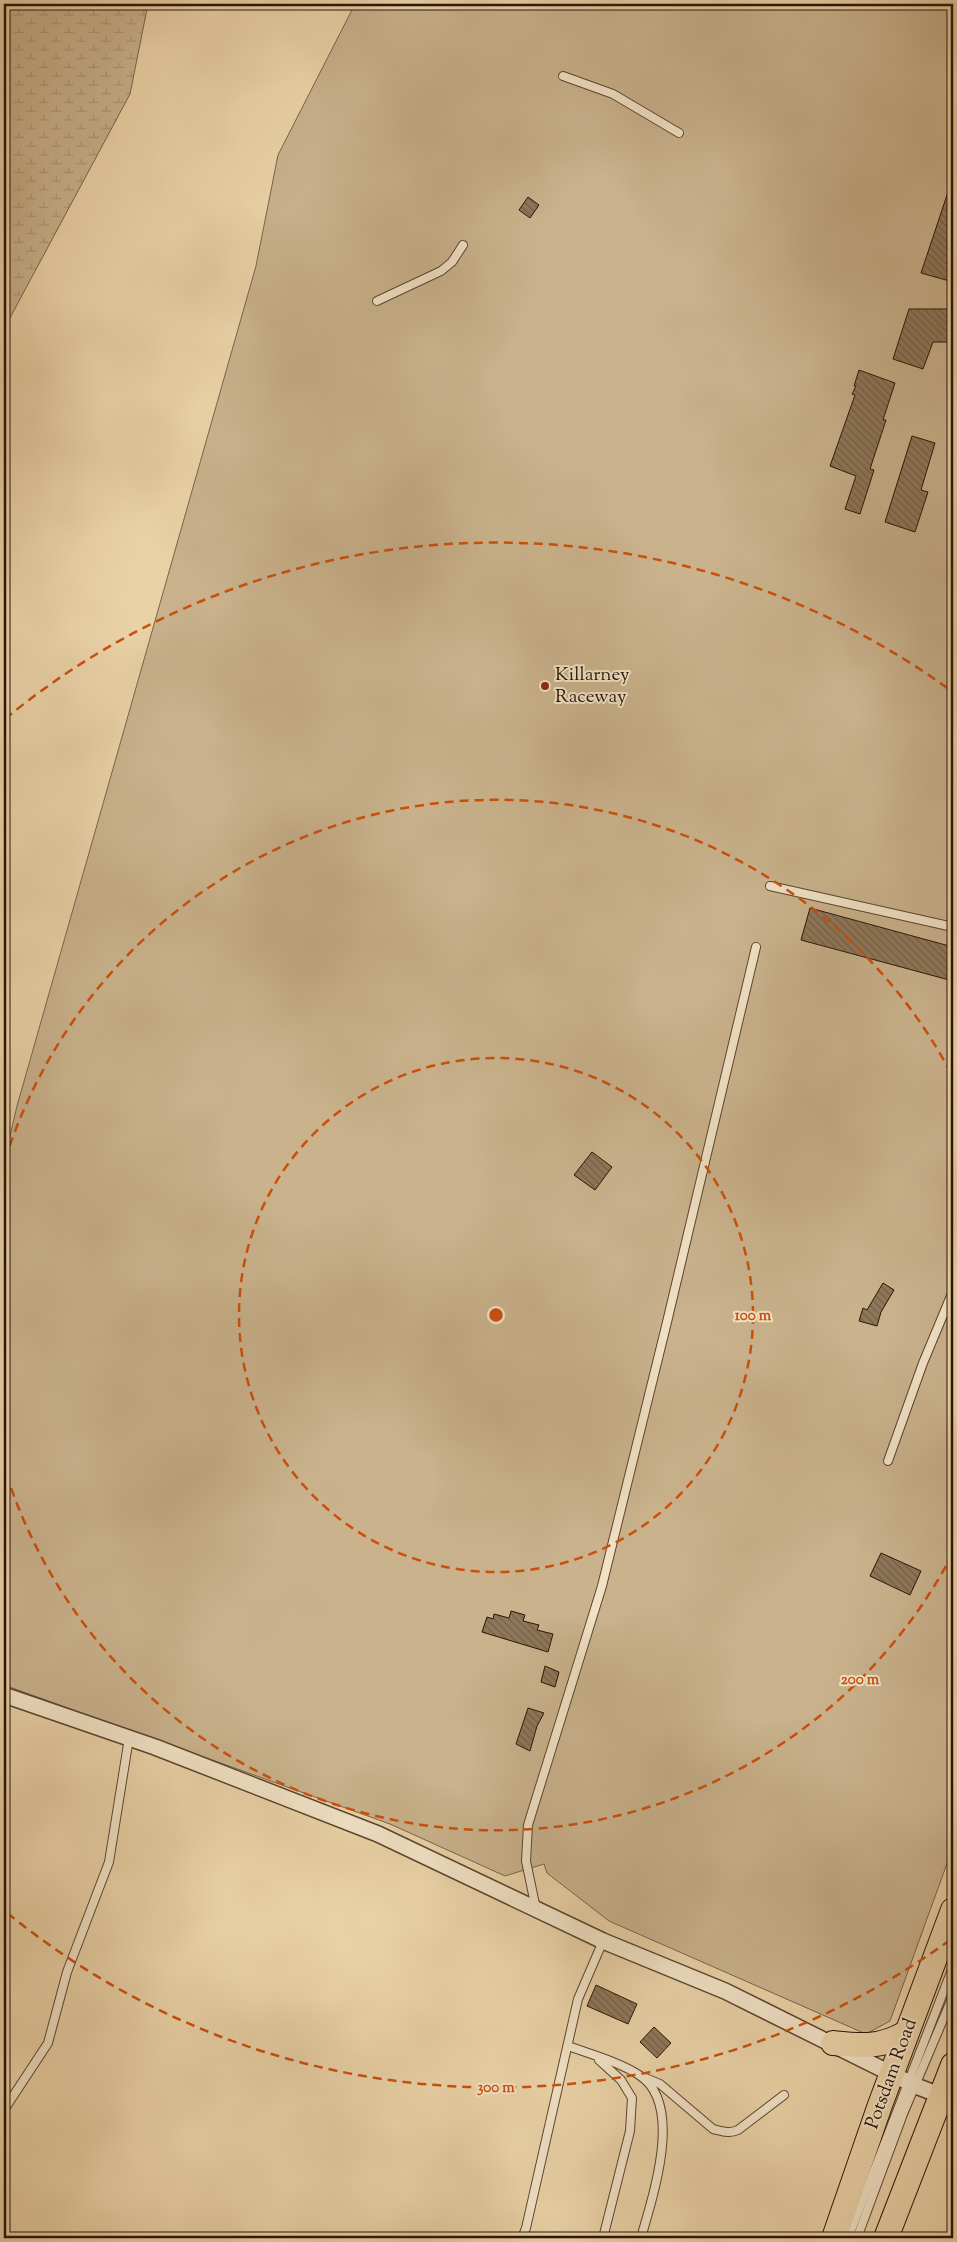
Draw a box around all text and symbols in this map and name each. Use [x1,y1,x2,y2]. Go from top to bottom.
place label: Killarney Raceway [555,662,630,711]
marker: Killarney Raceway [539,680,551,692]
centre of rings [487,1306,505,1324]
text: 100 m [735,1306,772,1327]
text: 200 m [841,1670,880,1691]
street label: Potsdam Road [859,2015,925,2133]
text: 300 m [477,2078,515,2099]

